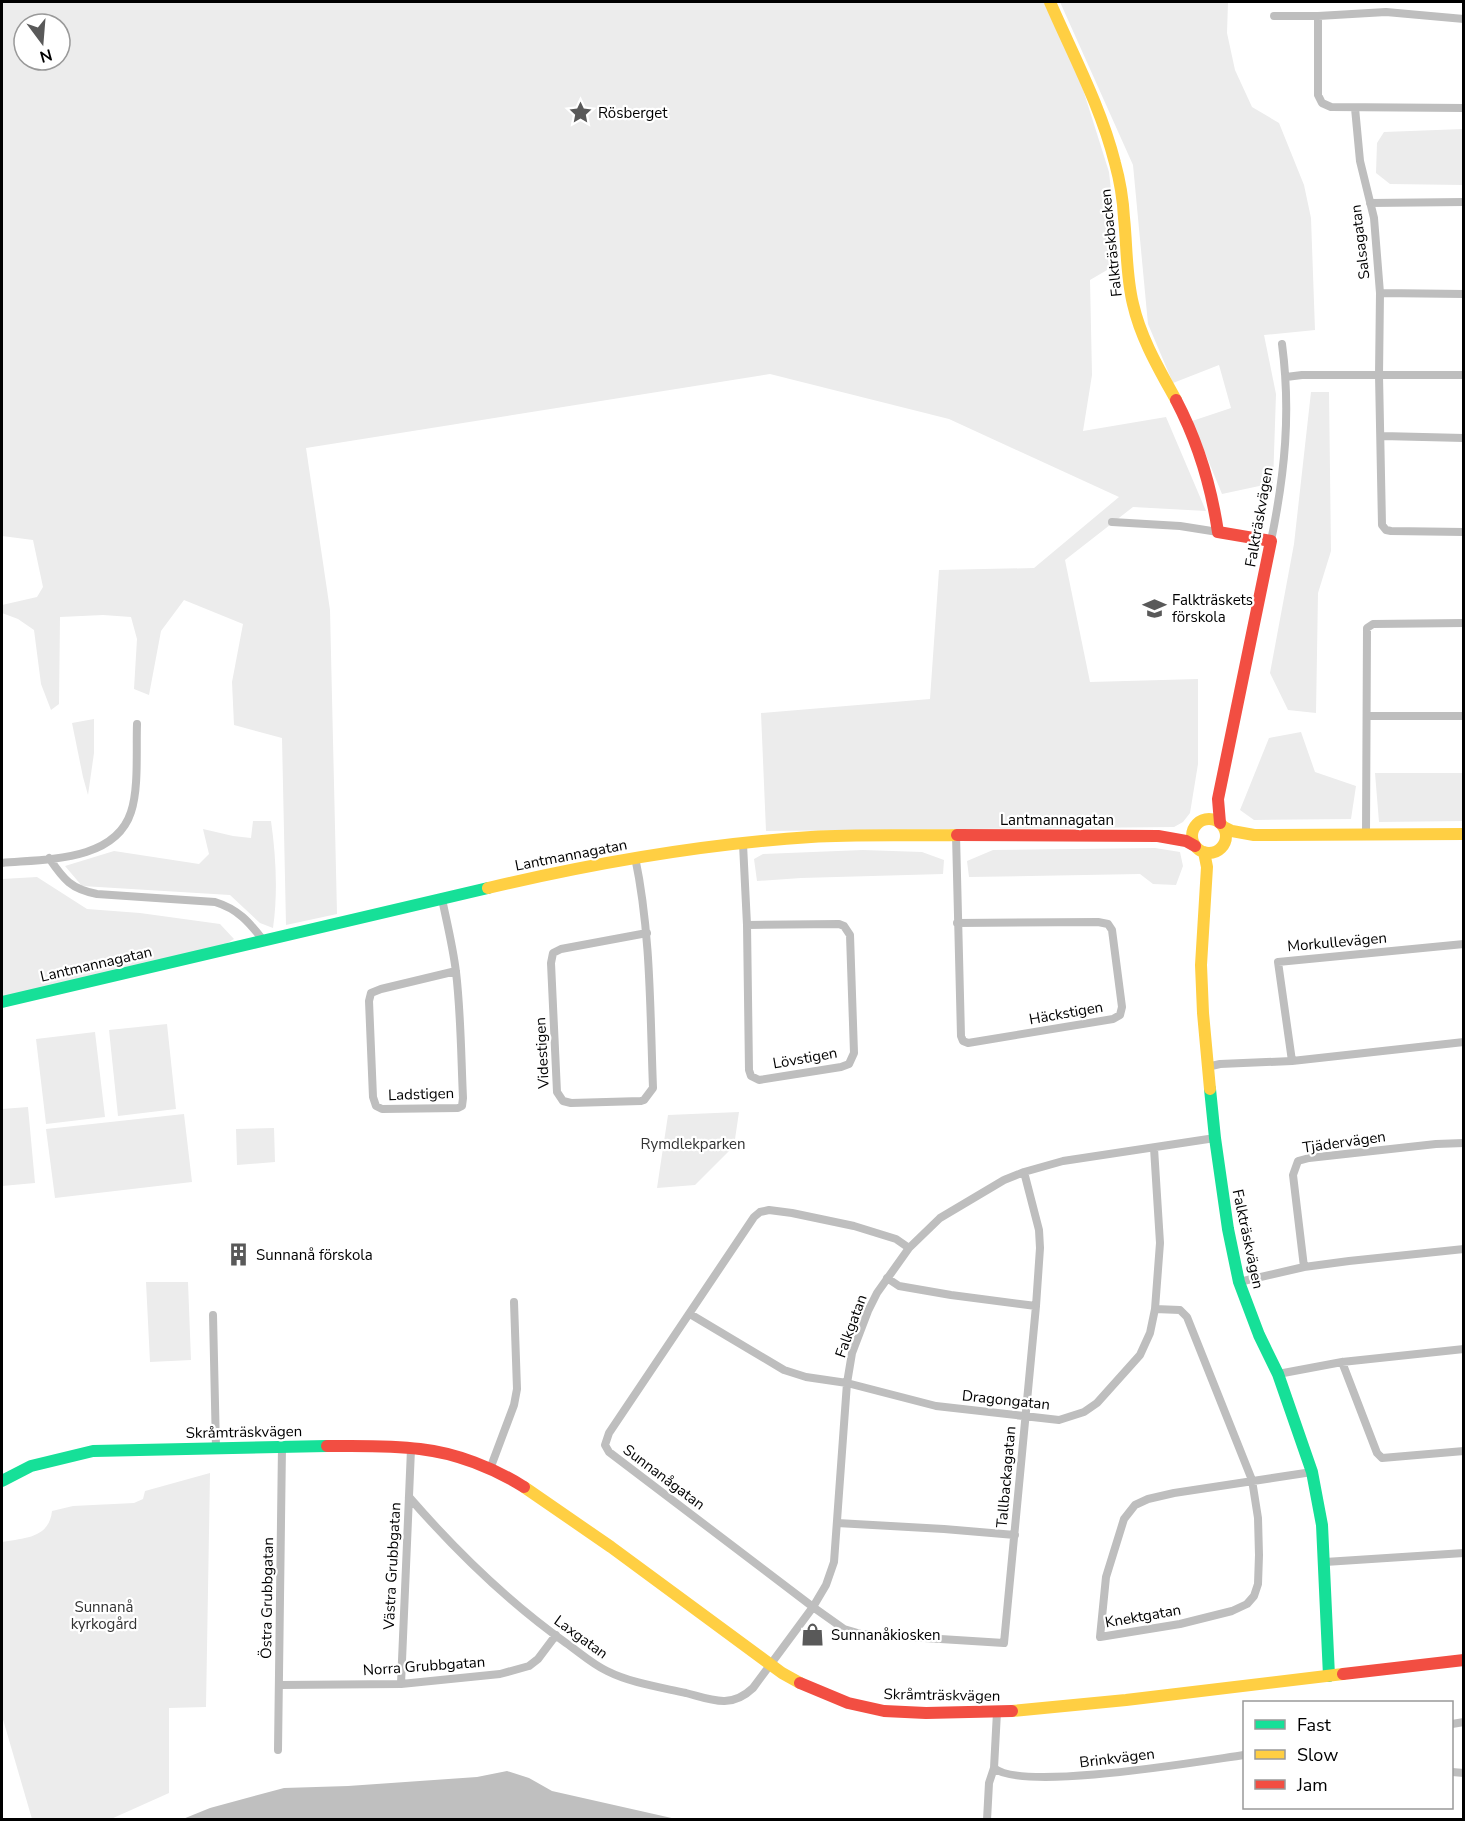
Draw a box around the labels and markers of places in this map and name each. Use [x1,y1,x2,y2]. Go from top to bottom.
place icon: Rösberget [567,100,593,126]
place label: Rösberget [598,103,668,123]
place label: Falkträskets förskola [1172,590,1253,627]
school or university icon: Falkträskets förskola [1141,596,1167,622]
building icon: Sunnanå förskola [225,1242,251,1268]
place label: Sunnanå förskola [256,1245,373,1265]
shop icon: Sunnanåkiosken [800,1622,826,1648]
place label: Sunnanåkiosken [831,1625,940,1645]

